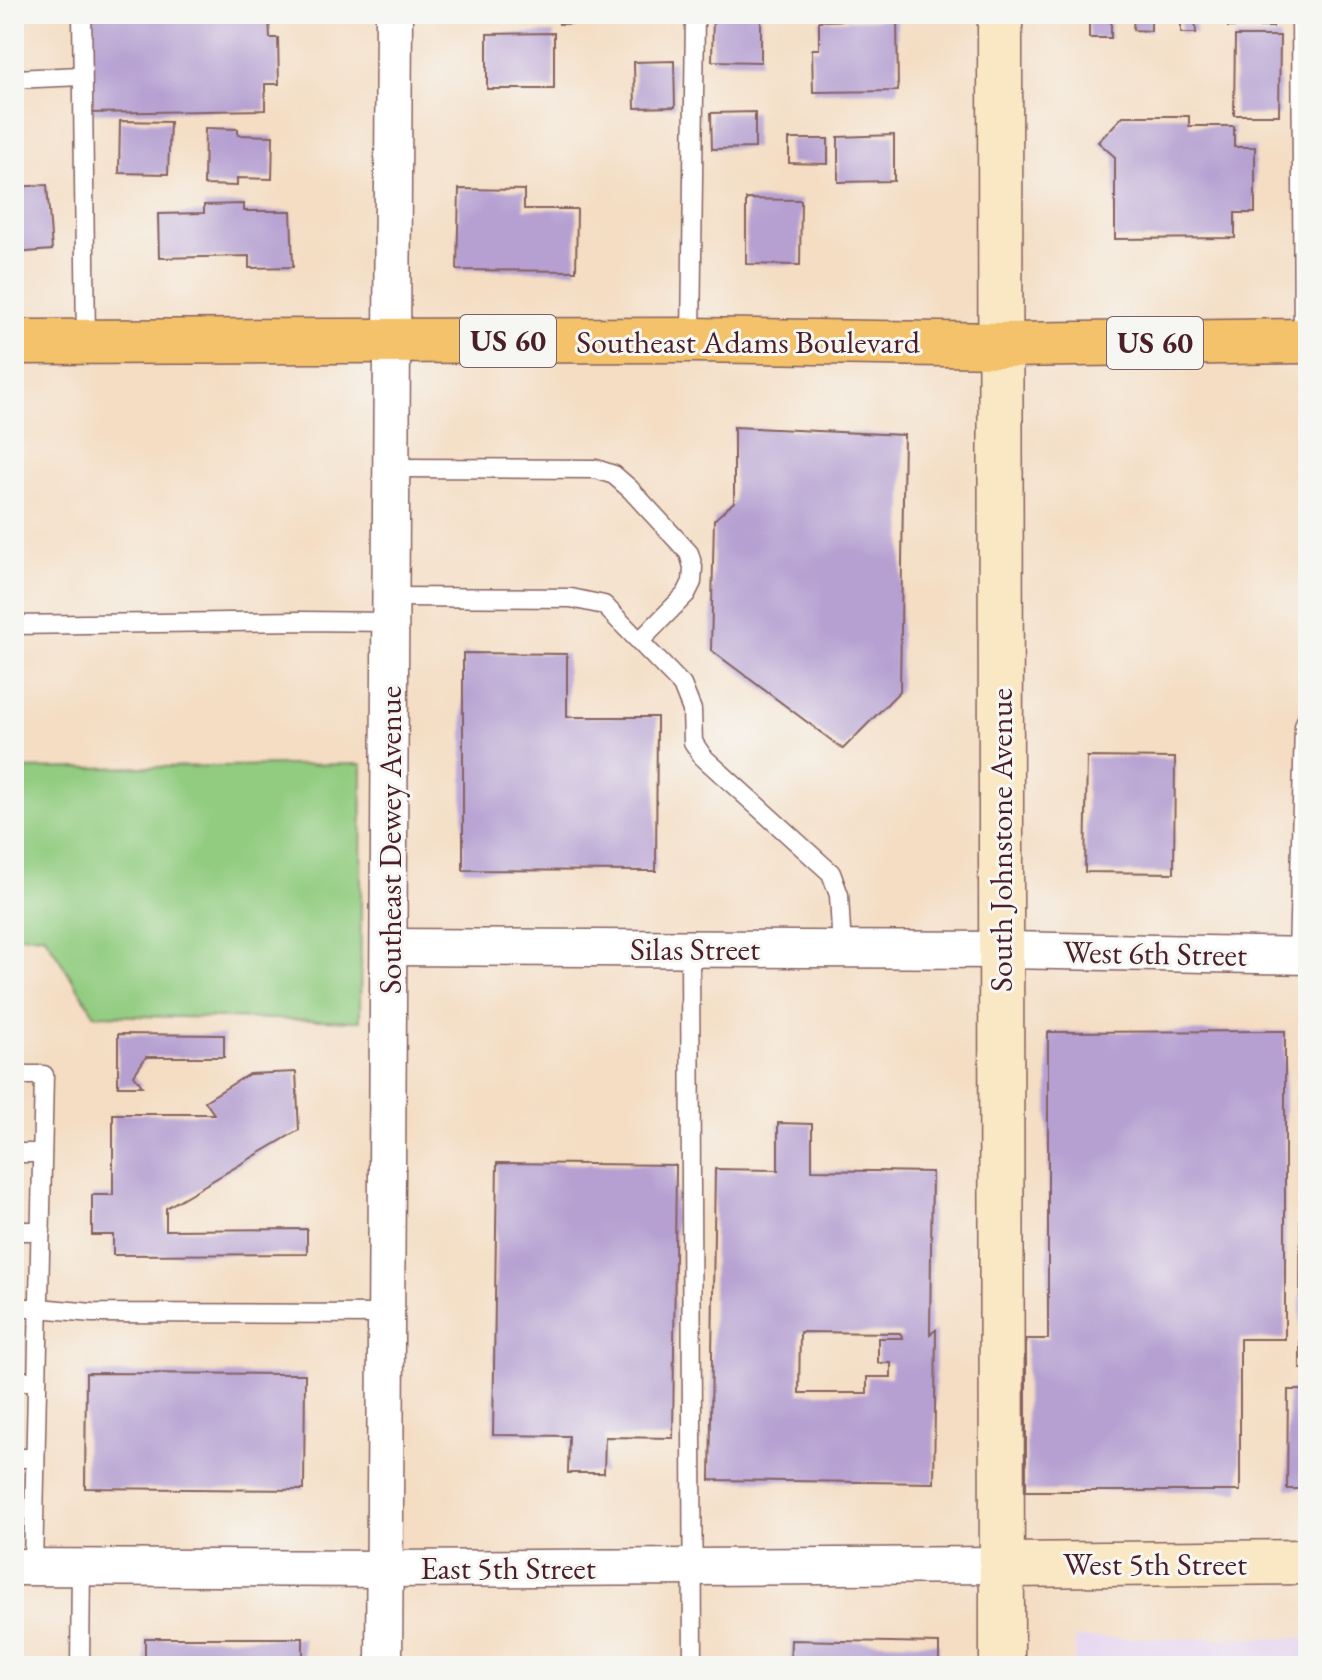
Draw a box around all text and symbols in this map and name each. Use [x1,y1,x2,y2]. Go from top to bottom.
road number: US 60 [460,315,556,367]
road number: US 60 [1107,317,1203,369]
street label: Southeast Adams Boulevard [576,321,921,363]
street label: Southeast Dewey Avenue [369,686,411,994]
street label: South Johnstone Avenue [980,688,1022,992]
street label: Silas Street [630,928,760,970]
street label: West 6th Street [1063,930,1247,976]
street label: West 5th Street [1063,1543,1247,1585]
street label: East 5th Street [420,1547,596,1589]

